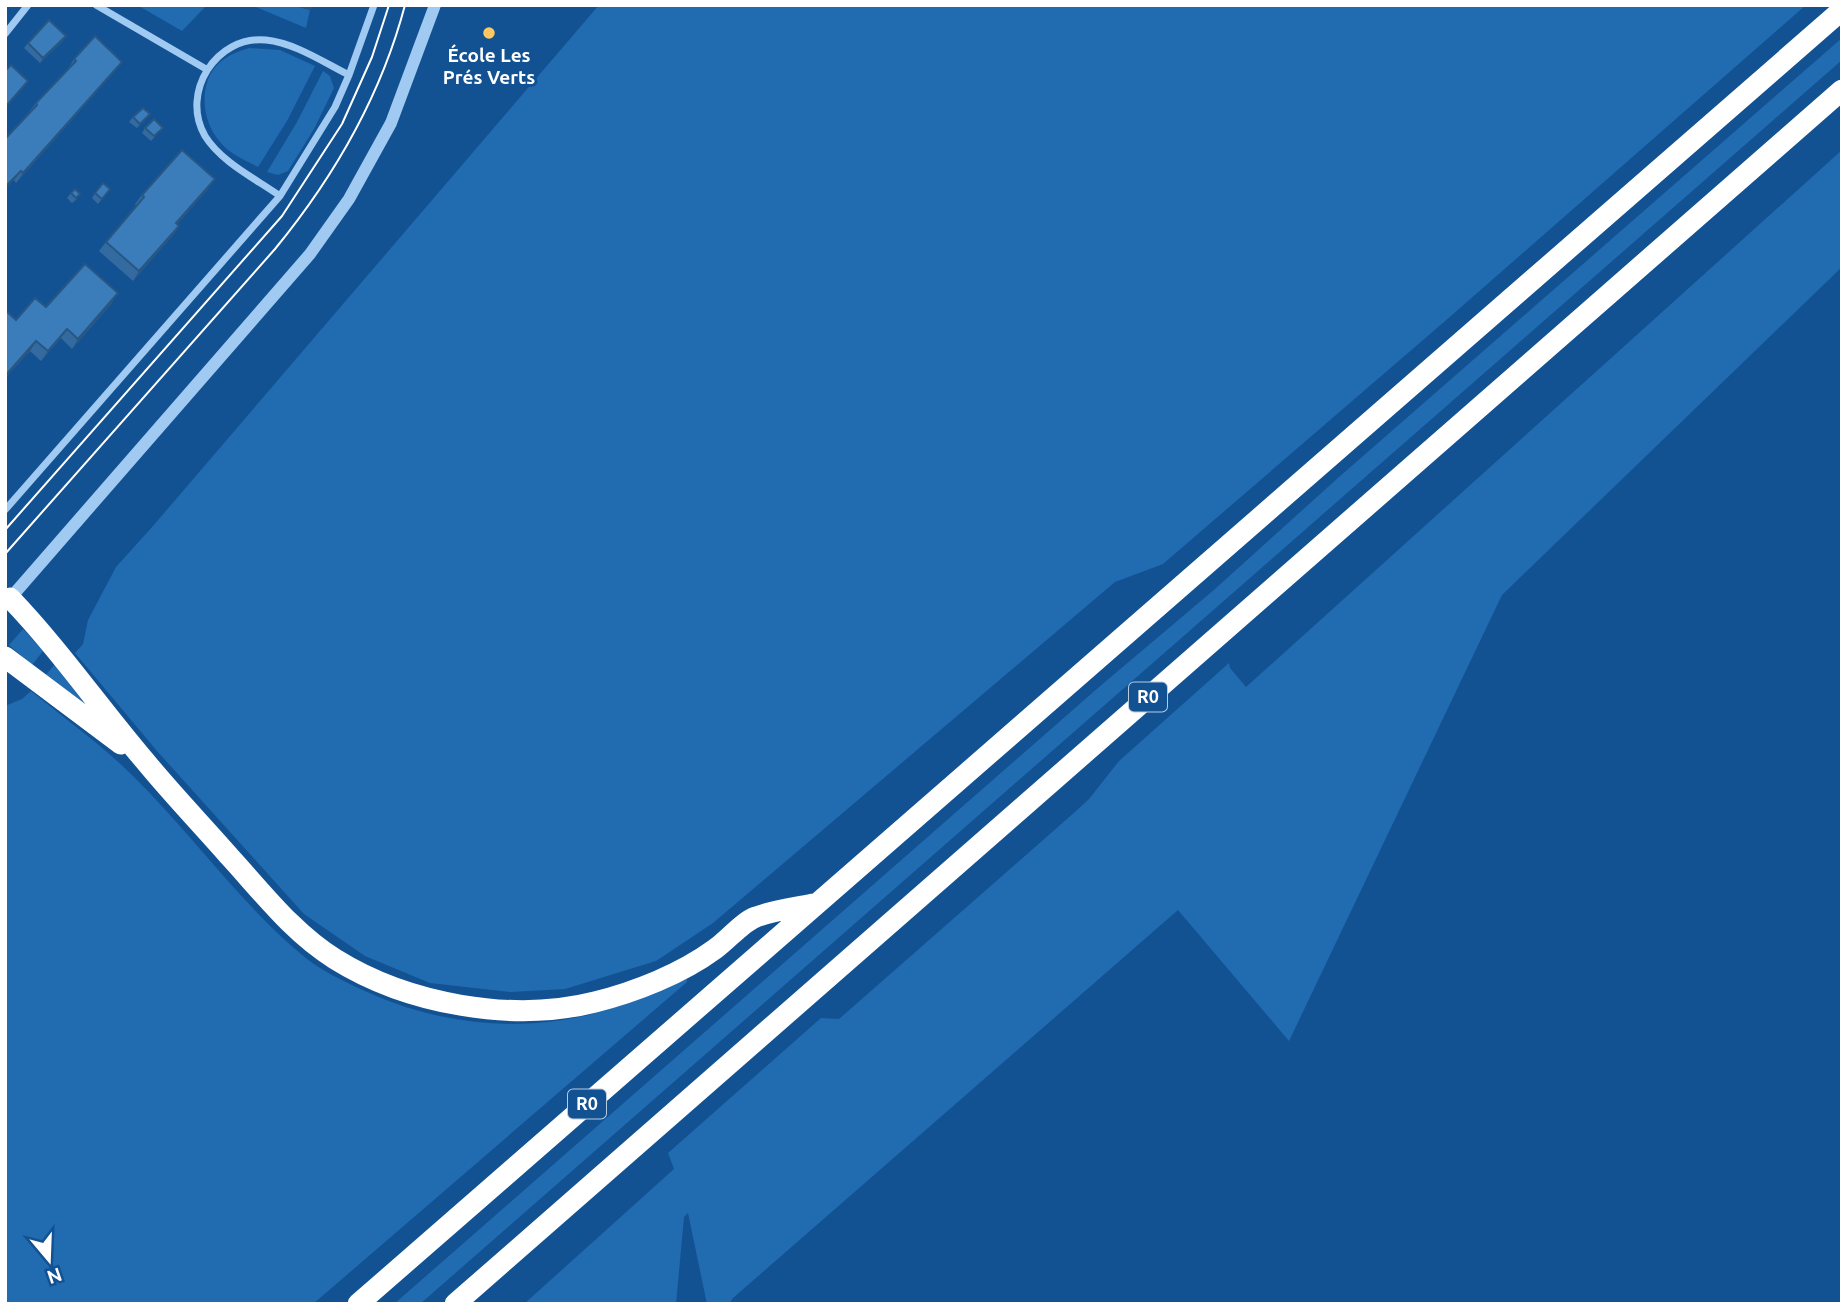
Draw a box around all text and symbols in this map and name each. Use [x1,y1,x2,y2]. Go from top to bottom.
marker: École Les Prés Verts [481,25,497,41]
place label: École Les Prés Verts [443,44,535,88]
road number: R0 [1129,682,1167,712]
road number: R0 [568,1090,606,1119]
north arrow [14,1225,84,1295]
text: N [44,1263,65,1289]

